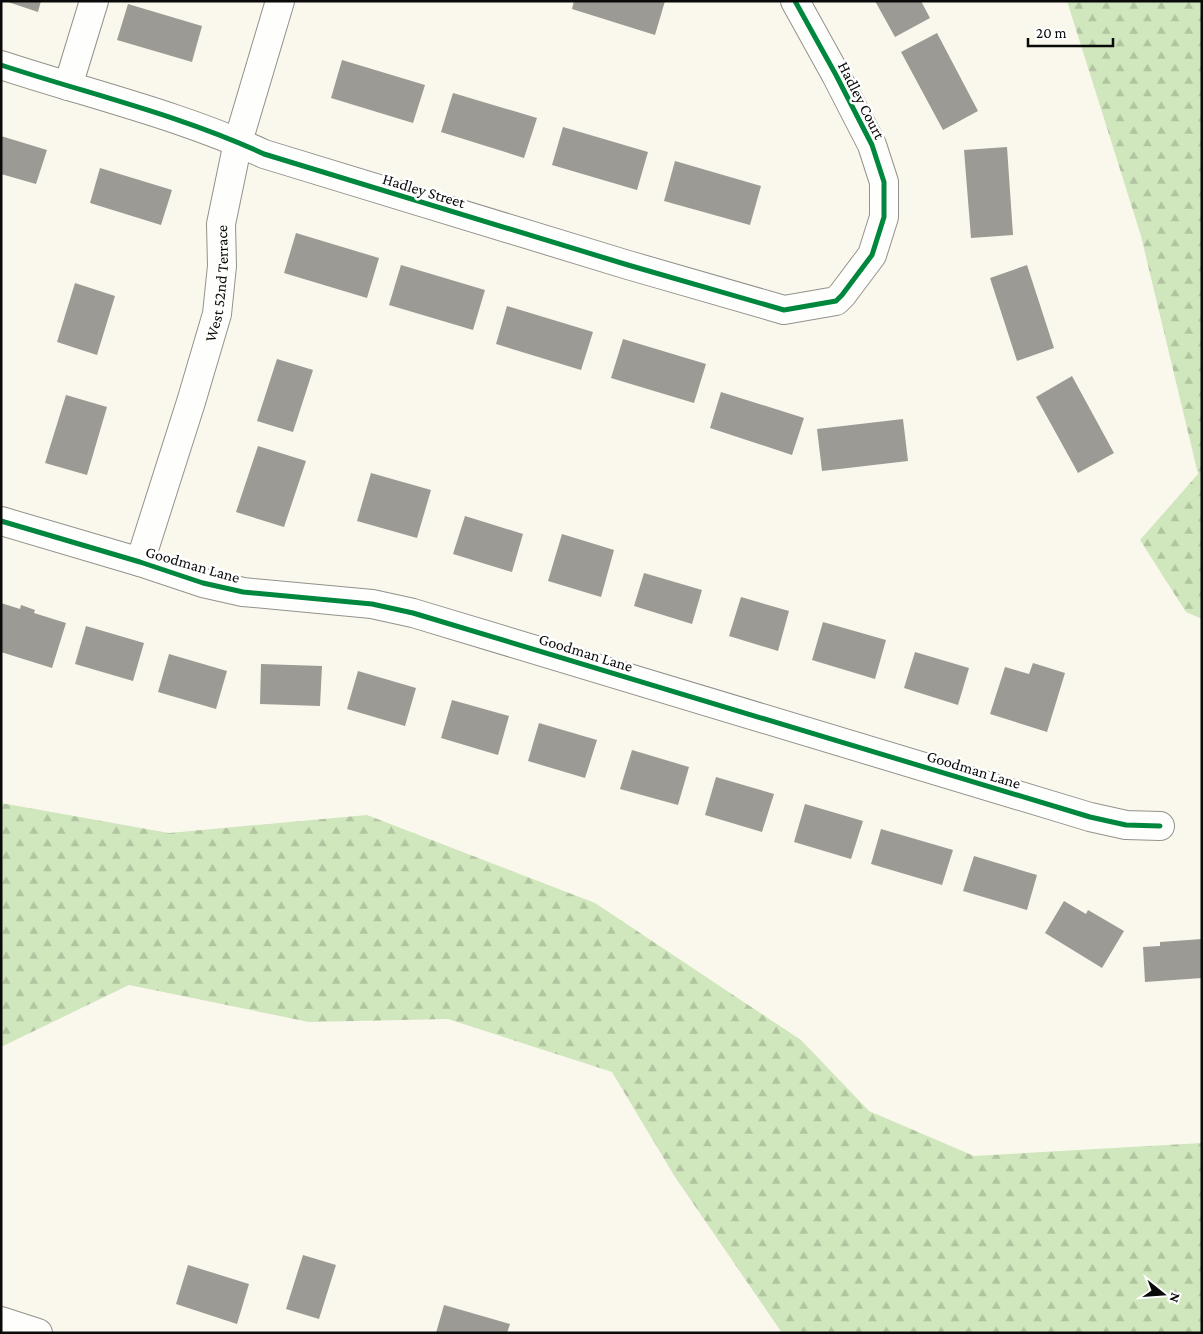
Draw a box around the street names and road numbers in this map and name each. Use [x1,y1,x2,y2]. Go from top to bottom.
street label: Hadley Court [834,59,889,143]
street label: Hadley Street [380,170,468,212]
street label: West 52nd Terrace [201,225,231,344]
street label: Goodman Lane [144,543,242,586]
street label: Goodman Lane [537,630,635,675]
street label: Goodman Lane [925,747,1023,792]

